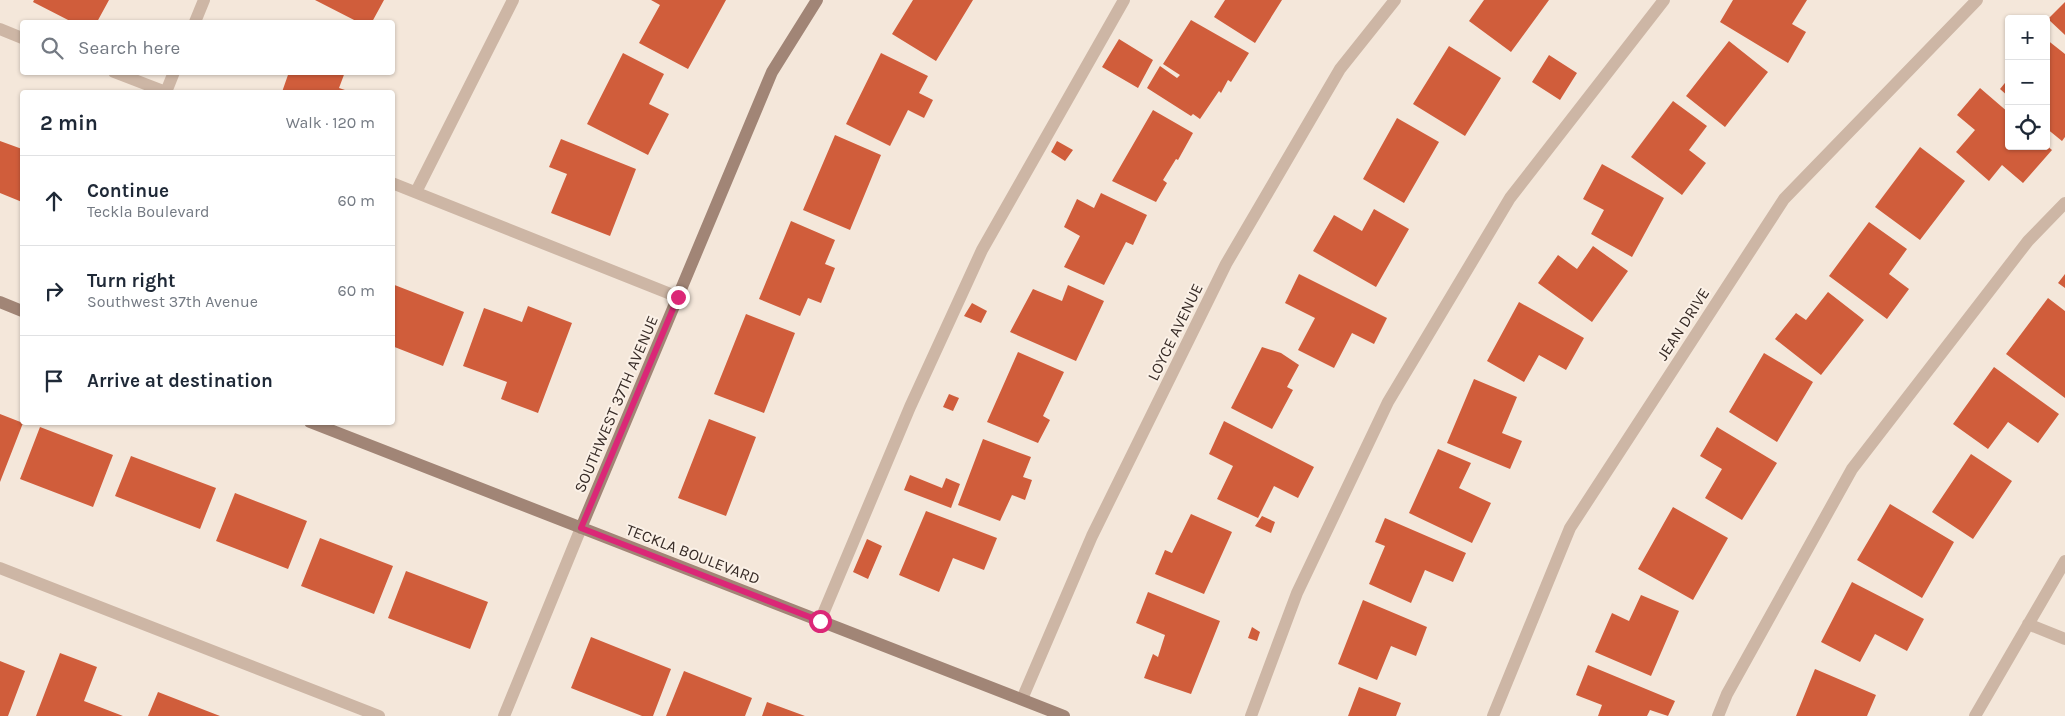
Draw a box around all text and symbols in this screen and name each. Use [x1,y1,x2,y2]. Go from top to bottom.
map controls [2005,15,2050,150]
button: + [2005,15,2050,60]
search box [20,20,395,75]
icon: search [38,34,66,62]
text: Search here [78,37,180,59]
button: − [2005,60,2050,105]
button: locate [2005,105,2050,150]
text: 2 min [40,111,98,135]
text: Walk · 120 m [286,113,375,132]
text: Continue [87,180,169,202]
icon: ahead [40,187,68,215]
text: 60 m [338,191,375,210]
text: Teckla Boulevard [87,202,210,221]
text: Turn right [87,270,176,292]
icon: right [40,277,68,305]
street label: LOYCE AVENUE [1143,280,1207,384]
text: 60 m [338,281,375,300]
street label: JEAN DRIVE [1653,284,1713,364]
route end [667,286,690,309]
text: Southwest 37th Avenue [87,292,258,311]
street label: SOUTHWEST 37TH AVENUE [570,313,662,495]
icon: arrive [40,367,68,395]
text: Arrive at destination [87,370,273,392]
street label: TECKLA BOULEVARD [623,520,763,588]
route start [809,610,832,633]

